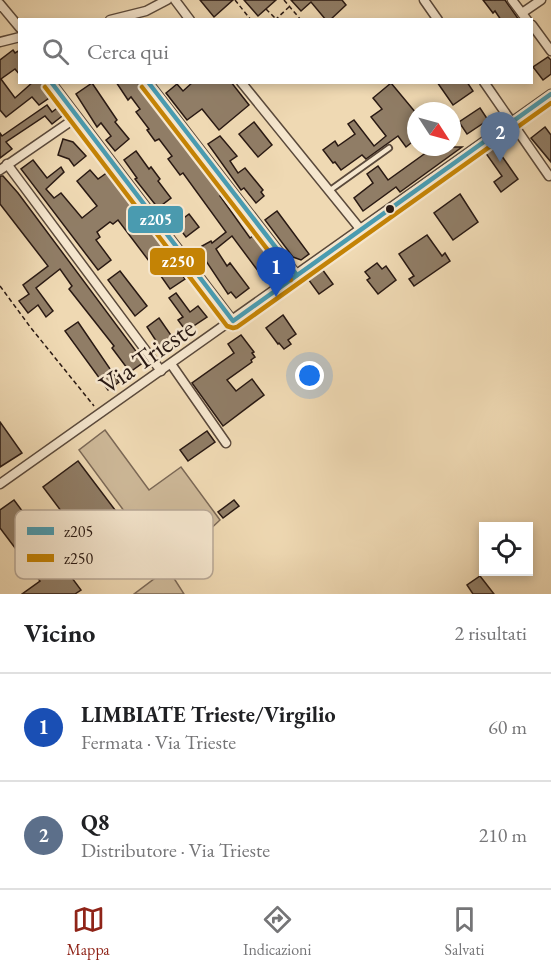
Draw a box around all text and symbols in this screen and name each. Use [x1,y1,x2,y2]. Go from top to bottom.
search box [18,18,533,84]
icon: search [39,35,72,68]
text: Cerca qui [87,37,169,66]
north arrow [407,102,461,156]
pin: 2 [480,112,520,162]
unlabelled marker [384,203,396,215]
line badge: z205 [127,205,184,234]
text: z205 [140,209,172,230]
line badge: z250 [149,247,206,276]
pin: 1 [256,248,296,297]
text: z250 [162,251,195,272]
street label: Via Trieste [92,310,202,402]
your location [295,361,324,390]
legend [15,510,213,579]
text: z205 [64,521,93,542]
map controls [479,522,533,576]
button: locate [479,522,533,576]
text: z250 [64,548,93,569]
text: Vicino [24,616,95,650]
text: 2 risultati [455,620,527,646]
text: LIMBIATE Trieste/Virgilio [81,700,336,729]
text: 1 [38,714,49,740]
text: 60 m [488,714,527,740]
text: Fermata · Via Trieste [81,729,236,755]
text: Q8 [81,808,109,837]
text: 2 [38,822,49,848]
text: 210 m [479,822,527,848]
text: Distributore · Via Trieste [81,837,270,863]
tab: Mappa [67,903,110,960]
tab: Indicazioni [243,903,311,960]
tab: Salvati [445,903,484,960]

